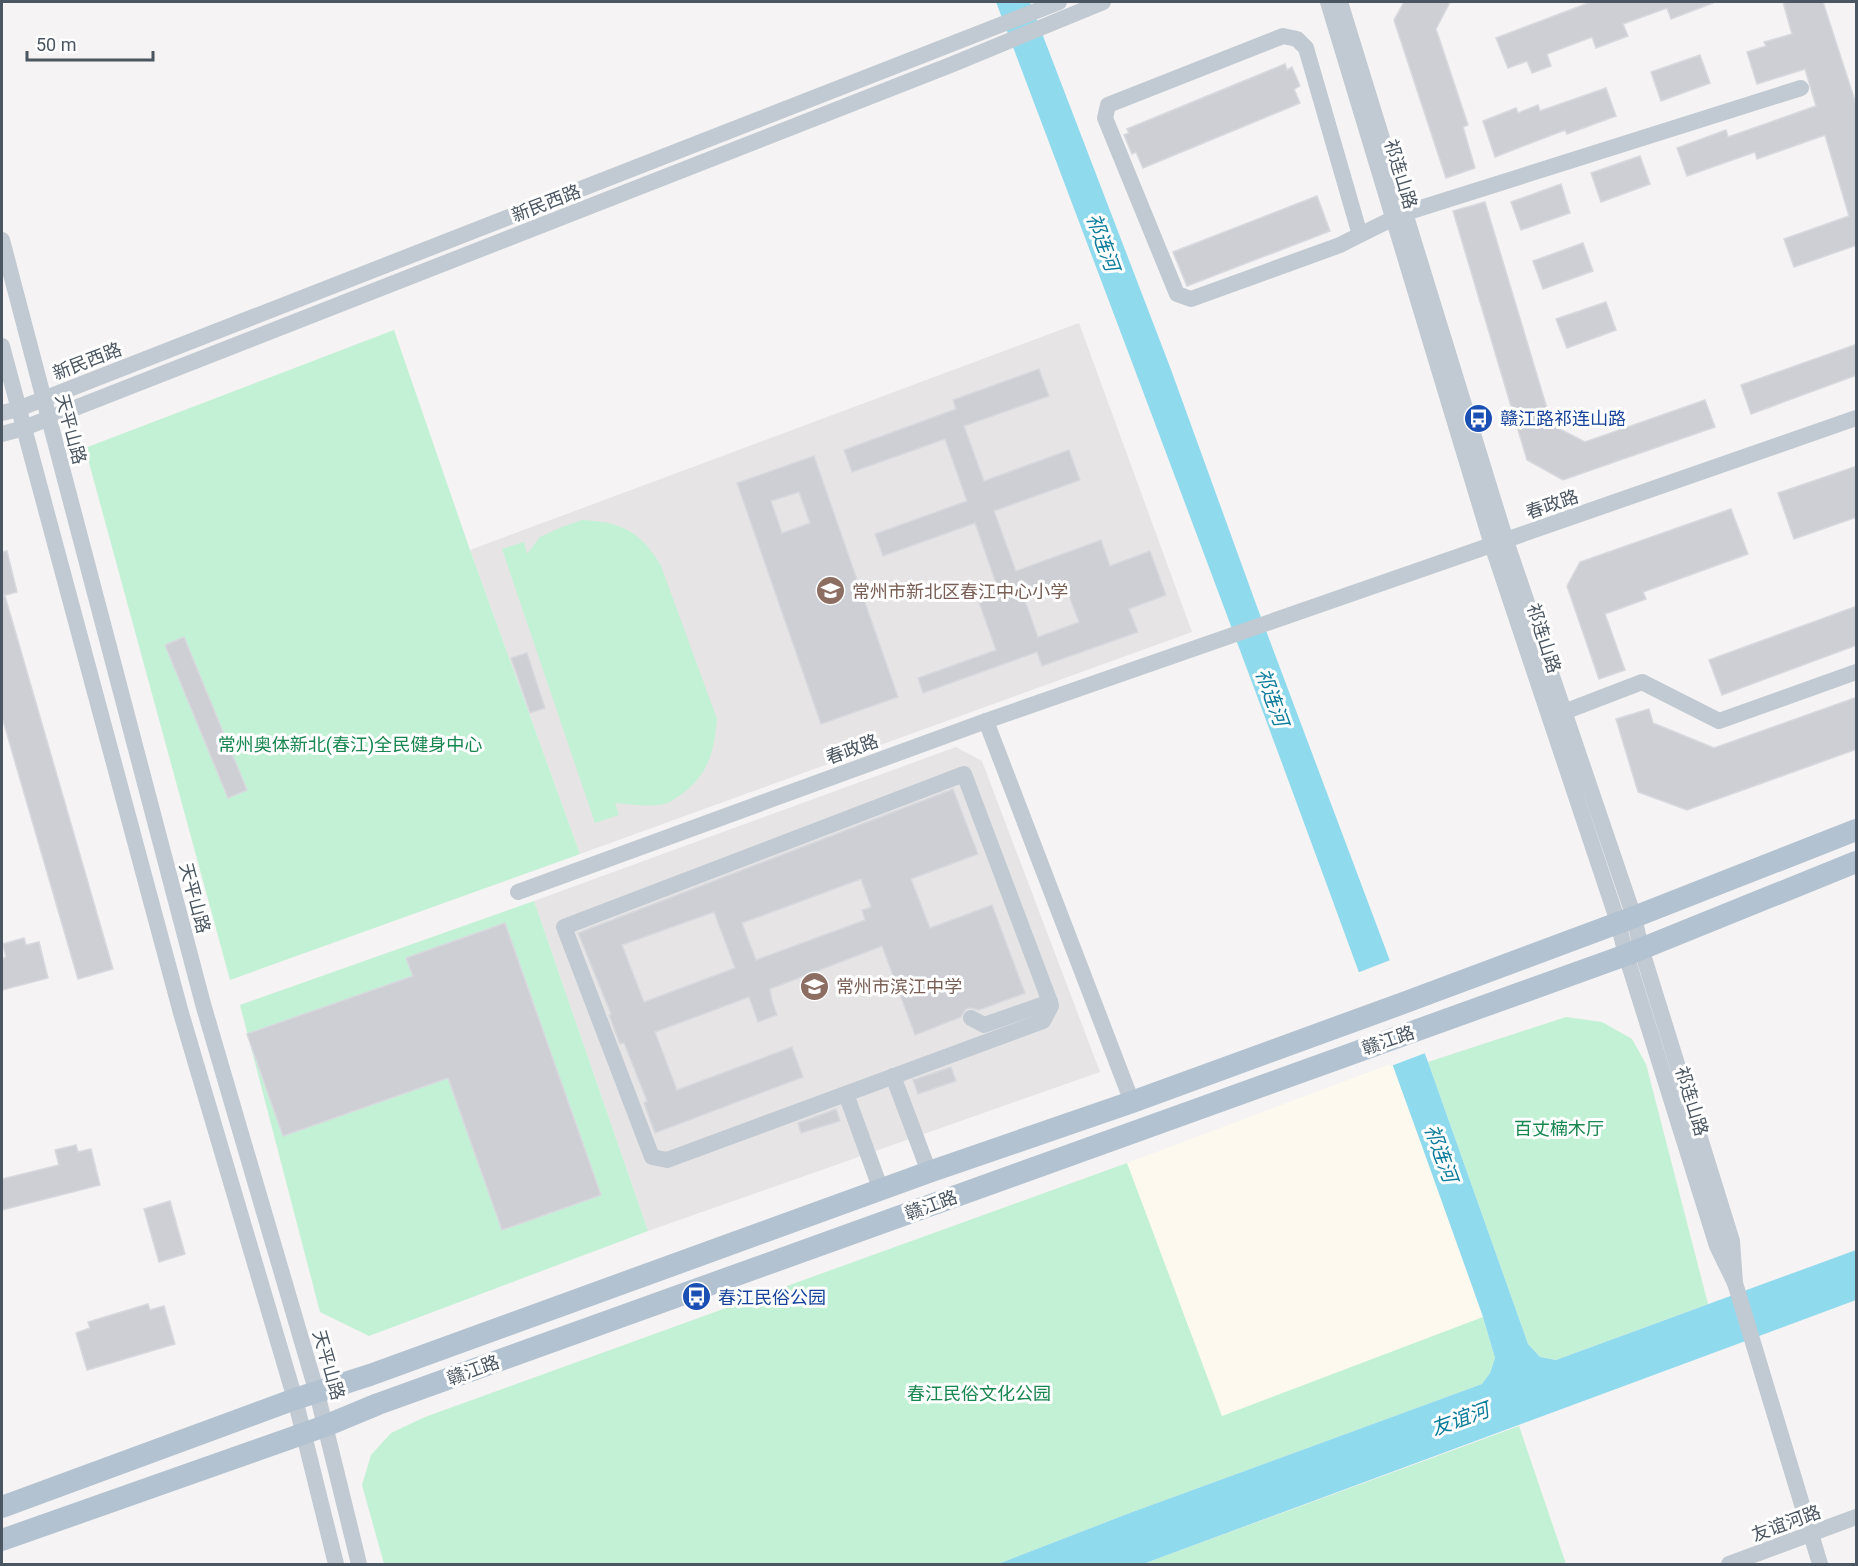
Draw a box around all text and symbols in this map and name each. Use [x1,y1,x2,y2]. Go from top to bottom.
scale bar [27,24,153,62]
text: 50 m [36,34,76,55]
street label: 祁连山路 [1380,137,1422,211]
street label: 新民西路 [509,180,583,226]
water label: 祁连河 [1081,210,1126,278]
street label: 新民西路 [50,338,124,384]
street label: 天平山路 [52,392,90,466]
bus stop icon: 赣江路祁连山路 [1463,402,1495,434]
place label: 赣江路祁连山路 [1500,408,1626,429]
street label: 春政路 [1523,485,1581,523]
school or university icon: 常州市新北区春江中心小学 [815,575,847,607]
place label: 常州市新北区春江中心小学 [852,581,1068,602]
street label: 祁连山路 [1523,601,1565,675]
water label: 祁连河 [1250,665,1295,733]
street label: 春政路 [823,730,881,768]
park label: 常州奥体新北(春江)全民健身中心 [218,734,482,756]
street label: 天平山路 [176,861,214,935]
school or university icon: 常州市滨江中学 [799,970,831,1002]
place label: 常州市滨江中学 [836,976,962,997]
street label: 赣江路 [1359,1021,1417,1059]
street label: 祁连山路 [1671,1064,1713,1138]
park label: 百丈楠木厅 [1514,1118,1604,1139]
water label: 祁连河 [1419,1121,1464,1189]
street label: 赣江路 [902,1186,960,1224]
bus stop icon: 春江民俗公园 [681,1281,713,1313]
place label: 春江民俗公园 [718,1287,826,1308]
street label: 天平山路 [309,1328,349,1402]
street label: 赣江路 [444,1351,502,1389]
park label: 春江民俗文化公园 [907,1383,1051,1404]
water label: 友谊河 [1428,1396,1496,1441]
street label: 友谊河路 [1749,1501,1823,1545]

